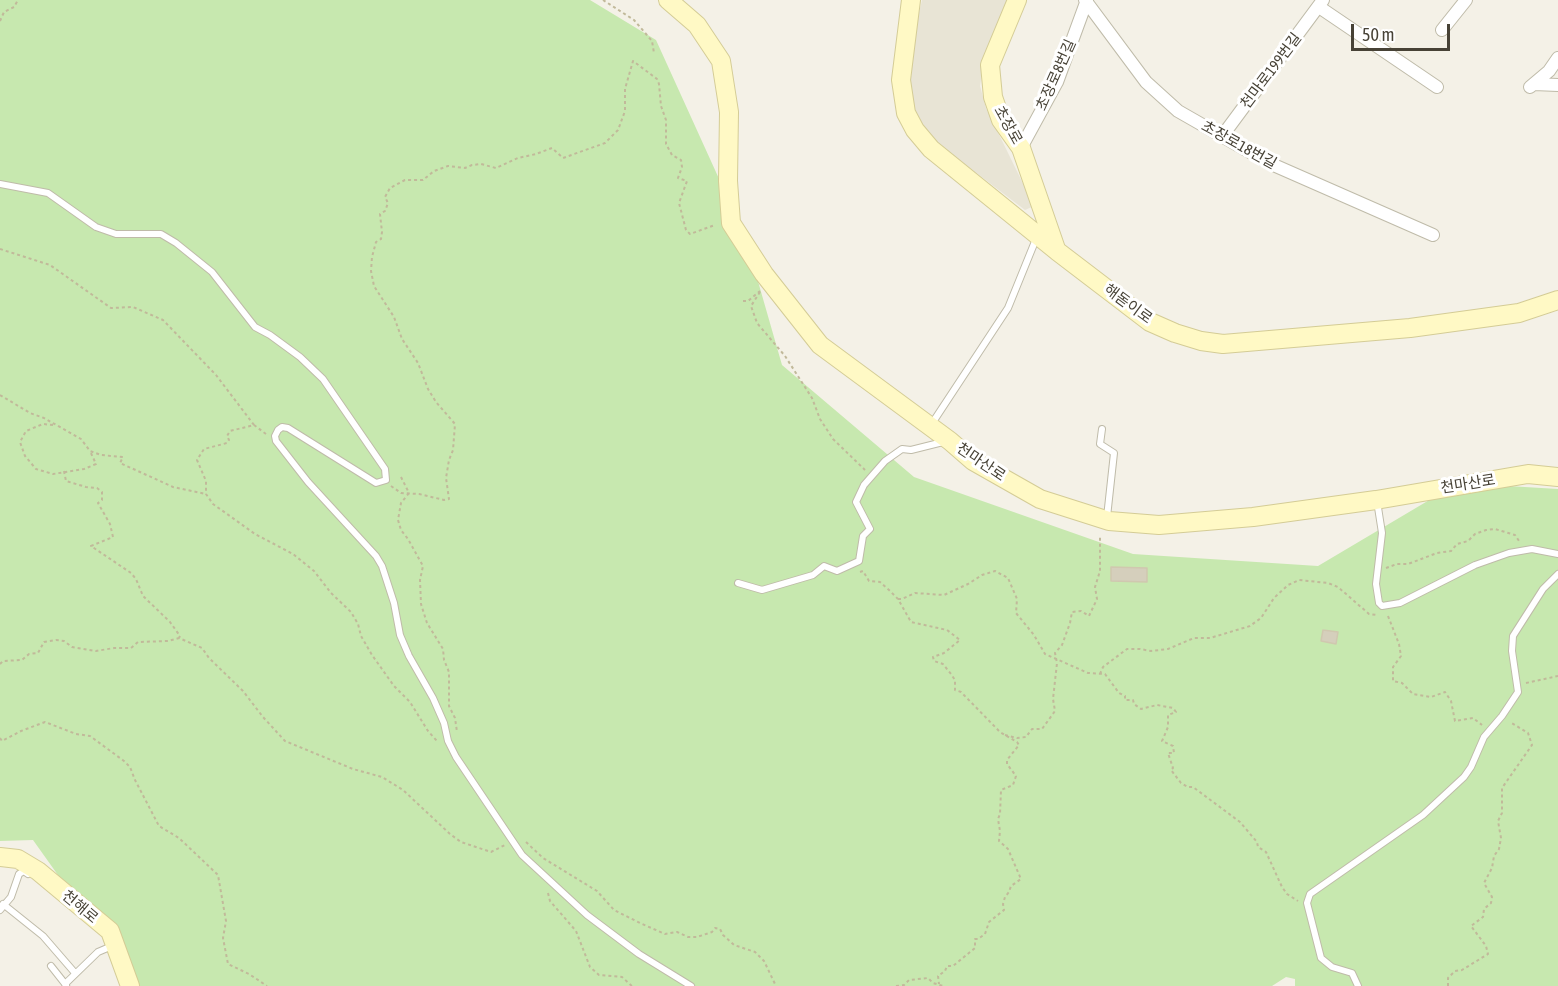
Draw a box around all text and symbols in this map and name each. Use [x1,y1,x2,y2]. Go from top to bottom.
scale bar [1354,12,1453,50]
text: 50 m [1362,24,1394,45]
street label: 천마로199번길 [1237,30,1305,112]
street label: 초장로8번길 [1032,37,1080,113]
street label: 초장로 [990,103,1026,147]
street label: 초장로18번길 [1198,117,1280,173]
street label: 해돋이로 [1100,280,1156,328]
street label: 천마산로 [953,439,1009,485]
street label: 천마산로 [1439,471,1497,497]
street label: 천해로 [58,887,102,927]

